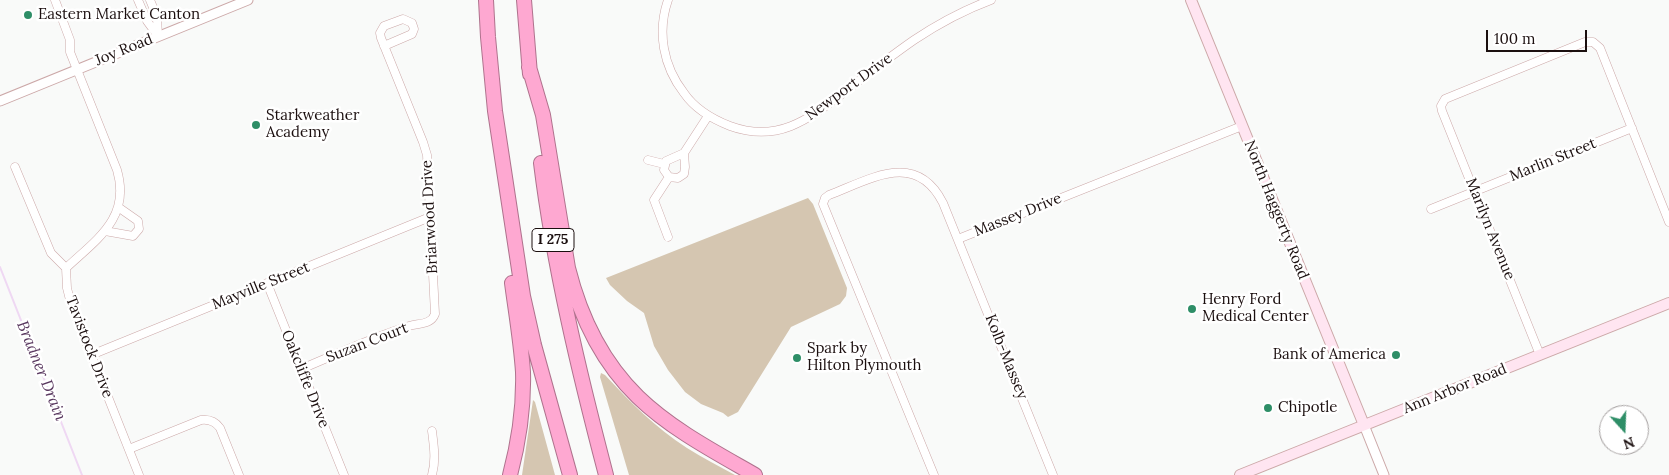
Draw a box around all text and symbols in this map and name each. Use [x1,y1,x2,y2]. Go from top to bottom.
place label: Eastern Market Canton [38,6,200,24]
marker: Eastern Market Canton [22,9,34,21]
scale bar [1489,20,1590,52]
text: 100 m [1494,29,1535,48]
street label: Joy Road [92,30,156,70]
street label: Newport Drive [802,49,896,125]
place label: Starkweather Academy [266,107,359,142]
marker: Starkweather Academy [250,119,262,131]
street label: Marlin Street [1507,134,1599,186]
street label: North Haggerty Road [1240,138,1312,282]
street label: Briarwood Drive [418,160,442,274]
street label: Marilyn Avenue [1461,176,1519,282]
street label: Massey Drive [972,189,1064,241]
road number: I 275 [532,228,574,252]
street label: Mayville Street [209,258,313,314]
place label: Henry Ford Medical Center [1202,291,1309,326]
street label: Tavistock Drive [61,294,117,400]
marker: Henry Ford Medical Center [1186,303,1198,315]
street label: Kolb-Massey [981,312,1031,402]
water label: Bradner Drain [12,318,70,424]
street label: Suzan Court [323,319,411,367]
street label: Oakcliffe Drive [277,328,333,430]
place label: Spark by Hilton Plymouth [807,340,921,375]
place label: Bank of America [1273,346,1386,364]
marker: Bank of America [1390,349,1402,361]
marker: Spark by Hilton Plymouth [791,352,803,364]
street label: Ann Arbor Road [1401,360,1509,418]
place label: Chipotle [1278,399,1337,417]
marker: Chipotle [1262,402,1274,414]
north arrow [1599,405,1649,455]
text: N [1621,433,1637,453]

